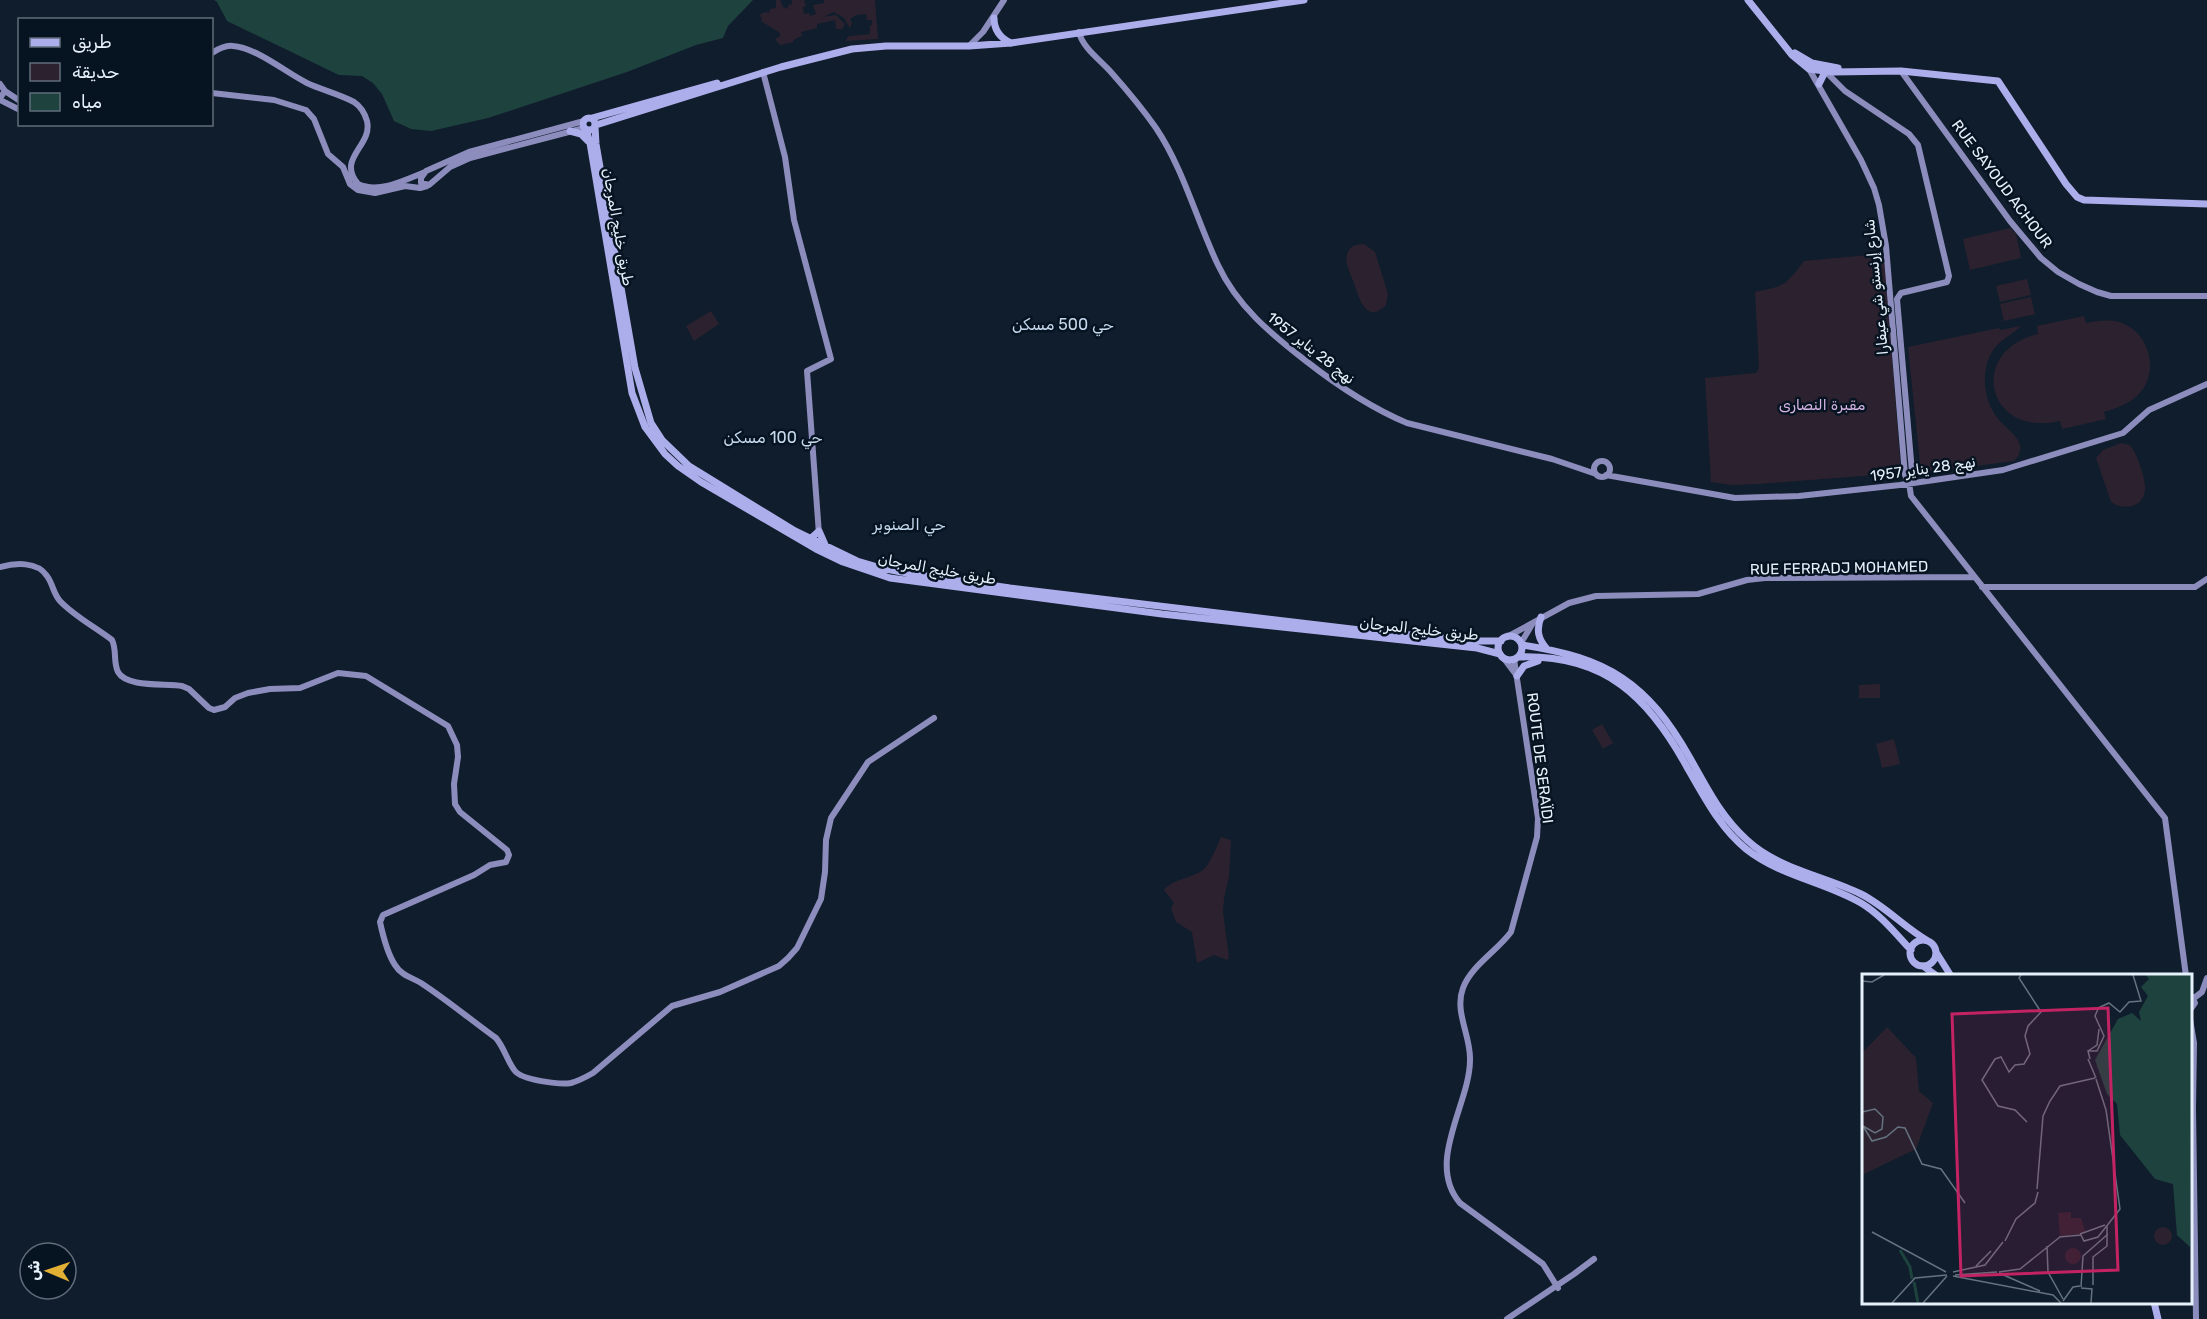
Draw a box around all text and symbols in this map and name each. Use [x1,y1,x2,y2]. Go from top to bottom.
legend [18,18,213,126]
text: طريق [72,31,112,53]
text: حديقة [72,61,119,83]
text: مياه [72,91,102,113]
street label: RUE SAYOUD ACHOUR [1948,116,2056,252]
street label: طريق خليج المرجان [597,167,637,288]
street label: شارع إرنستو شي عيفارا [1860,218,1895,356]
street label: نهج 28 يناير 1957 [1262,308,1358,389]
district label: حي 500 مسكن [1012,315,1114,337]
park label: مقبرة النصارى [1779,396,1865,414]
district label: حي 100 مسكن [723,428,823,450]
street label: نهج 28 يناير 1957 [1869,453,1977,487]
district label: حي الصنوبر [871,515,946,537]
street label: طريق خليج المرجان [876,550,997,590]
street label: RUE FERRADJ MOHAMED [1750,557,1928,579]
street label: طريق خليج المرجان [1358,614,1479,646]
street label: ROUTE DE SERAÏDI [1523,691,1557,825]
inset map [1862,974,2192,1304]
north arrow [18,1241,78,1301]
text: ش [24,1260,43,1281]

